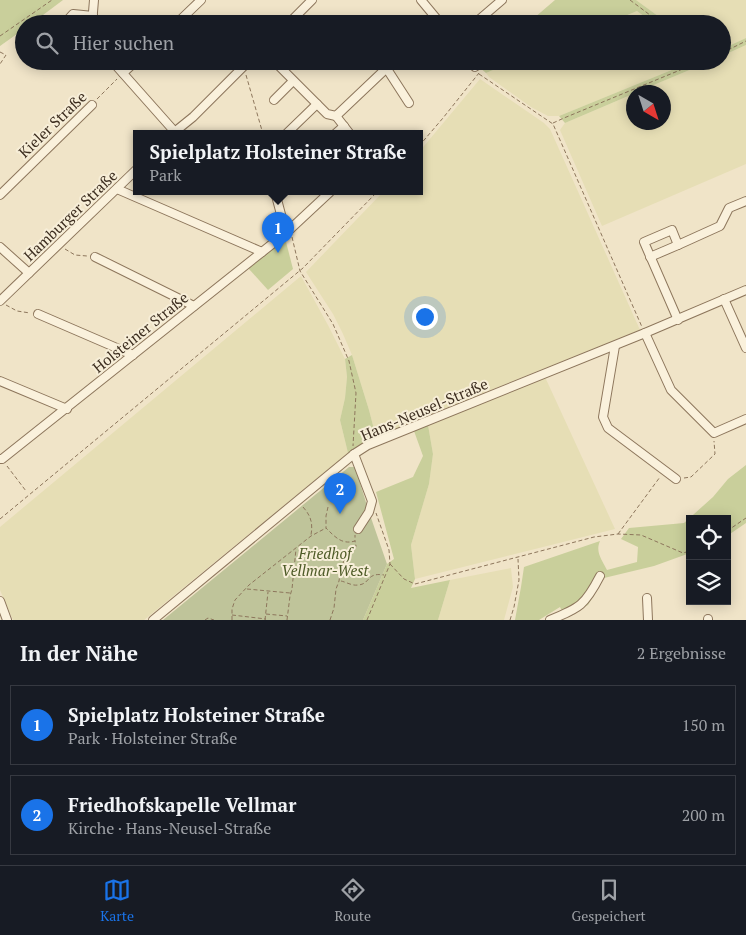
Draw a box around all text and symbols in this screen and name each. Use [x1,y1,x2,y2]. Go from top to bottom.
search box [15,15,731,70]
icon: search [33,29,61,57]
text: Hier suchen [73,30,174,55]
north arrow [626,85,671,130]
street label: Kieler Straße [14,86,90,162]
popup [133,130,423,195]
text: Spielplatz Holsteiner Straße [150,139,406,164]
text: Park [150,164,182,186]
street label: Hamburger Straße [19,165,121,265]
pin: 1 [262,212,294,253]
street label: Holsteiner Straße [88,287,192,377]
your location [412,304,438,330]
street label: Hans-Neusel-Straße [357,373,491,445]
pin: 2 [324,473,356,514]
map controls [686,515,731,605]
button: locate [686,515,731,560]
park label: Friedhof Vellmar-West [281,543,370,580]
button: layers [686,560,731,605]
text: In der Nähe [20,639,138,667]
text: 2 Ergebnisse [637,642,726,664]
text: Spielplatz Holsteiner Straße [68,702,325,727]
text: 1 [32,714,42,736]
text: 150 m [682,714,725,736]
text: Park · Holsteiner Straße [68,727,237,749]
text: Friedhofskapelle Vellmar [68,792,296,817]
text: 2 [32,804,42,826]
text: 200 m [682,804,725,826]
text: Kirche · Hans-Neusel-Straße [68,817,271,839]
tab: Karte [100,876,134,925]
tab: Route [334,876,371,925]
tab: Gespeichert [572,876,646,925]

